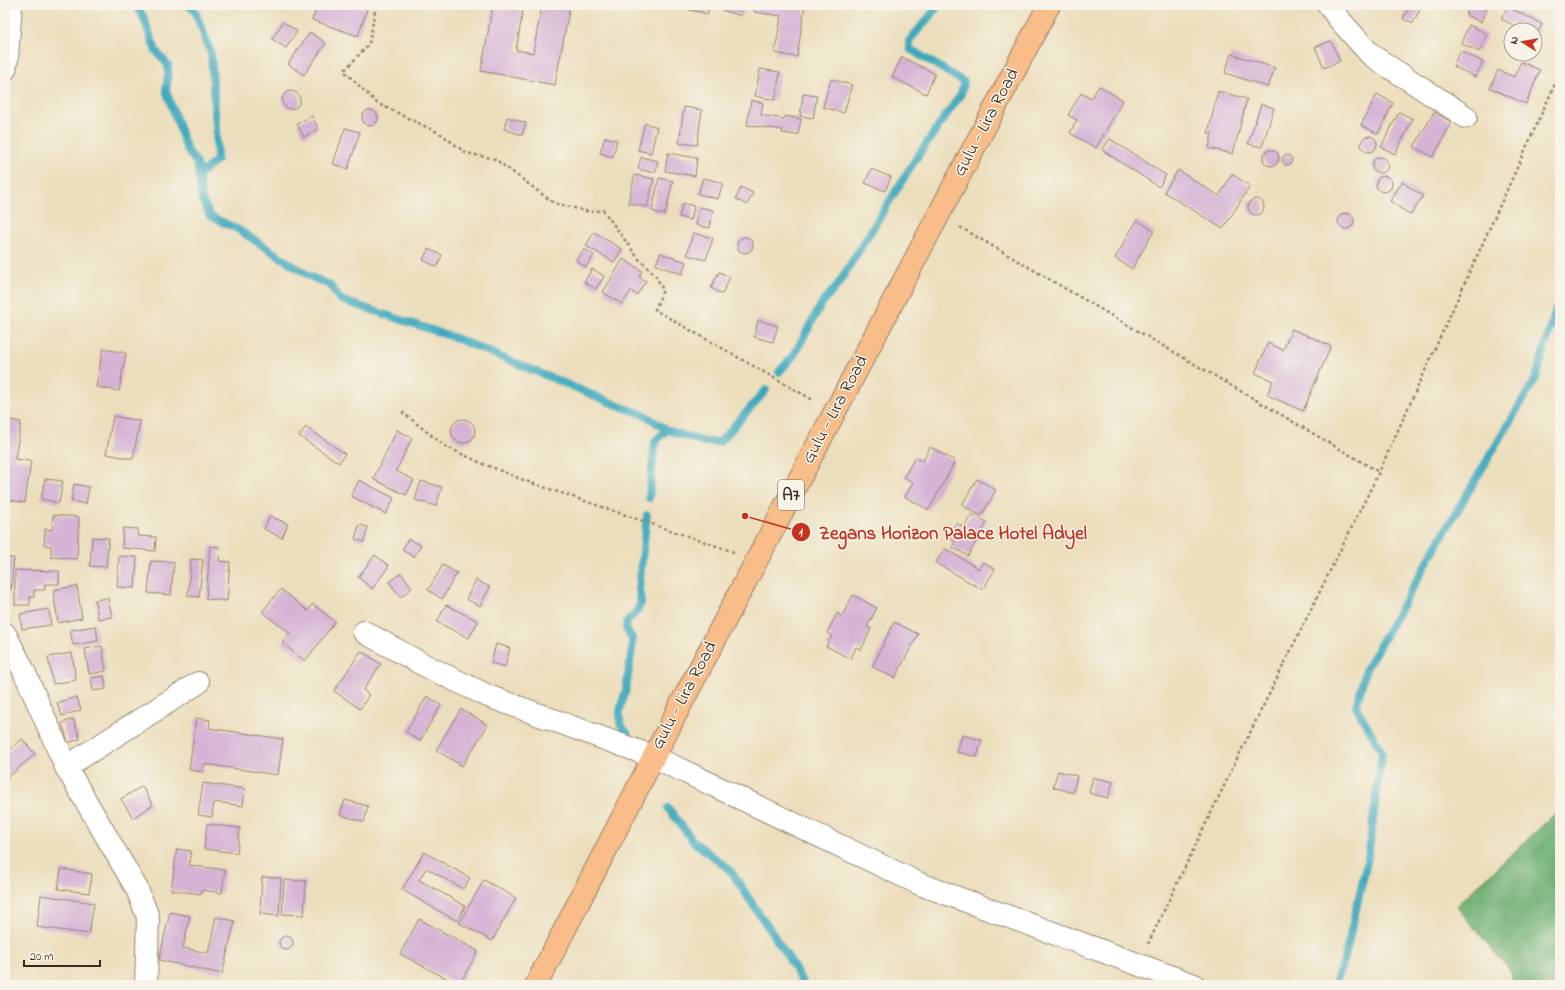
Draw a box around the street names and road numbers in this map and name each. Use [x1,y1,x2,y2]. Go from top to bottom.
street label: Gulu - Lira Road [947,64,1027,182]
street label: Gulu - Lira Road [796,351,876,469]
road number: A7 [778,480,804,510]
street label: Gulu - Lira Road [645,637,725,755]

